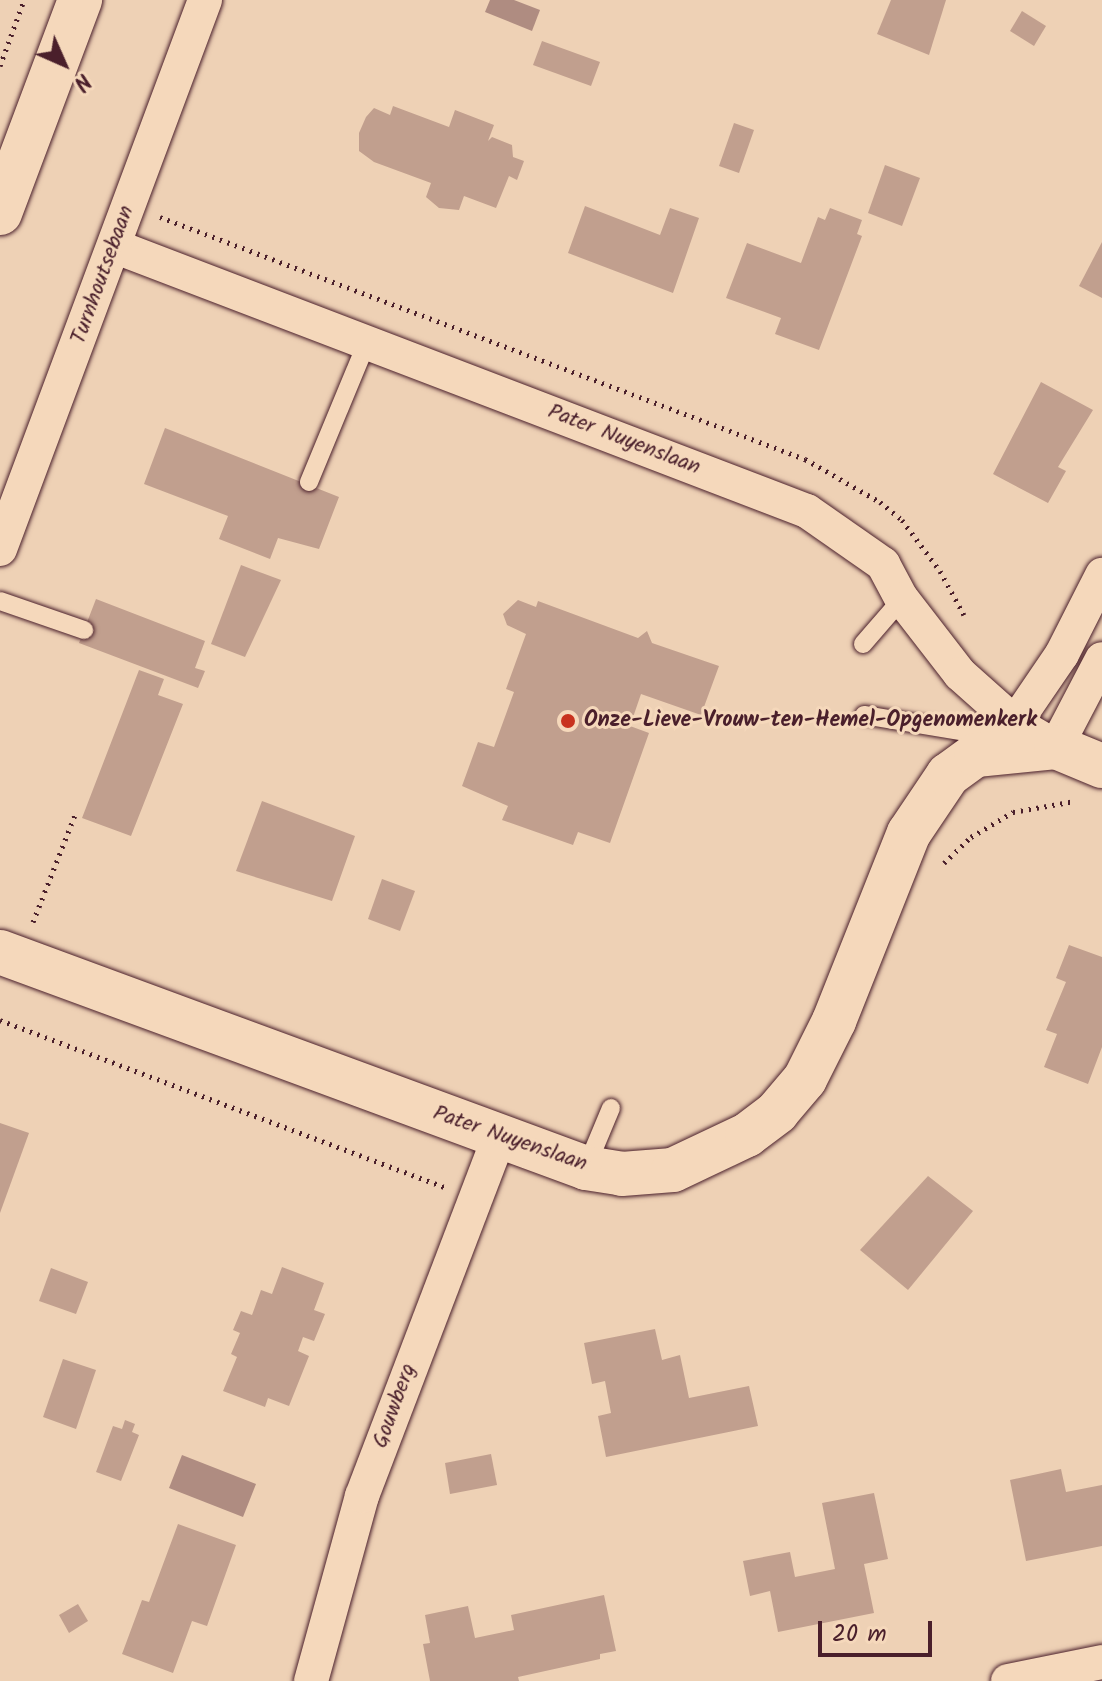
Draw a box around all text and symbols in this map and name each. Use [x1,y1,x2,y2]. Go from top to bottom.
north arrow [24,24,104,104]
text: N [64,64,99,99]
street label: Turnhoutsebaan [66,202,140,348]
street label: Pater Nuyenslaan [544,399,704,481]
place label: Onze-Lieve-Vrouw-ten-Hemel-Opgenomenkerk [584,708,1037,734]
marker: Onze-Lieve-Vrouw-ten-Hemel-Opgenomenkerk [559,712,577,730]
street label: Pater Nuyenslaan [429,1100,591,1178]
street label: Gouwberg [368,1360,422,1452]
scale bar [822,1605,936,1655]
text: 20 m [832,1615,887,1654]

